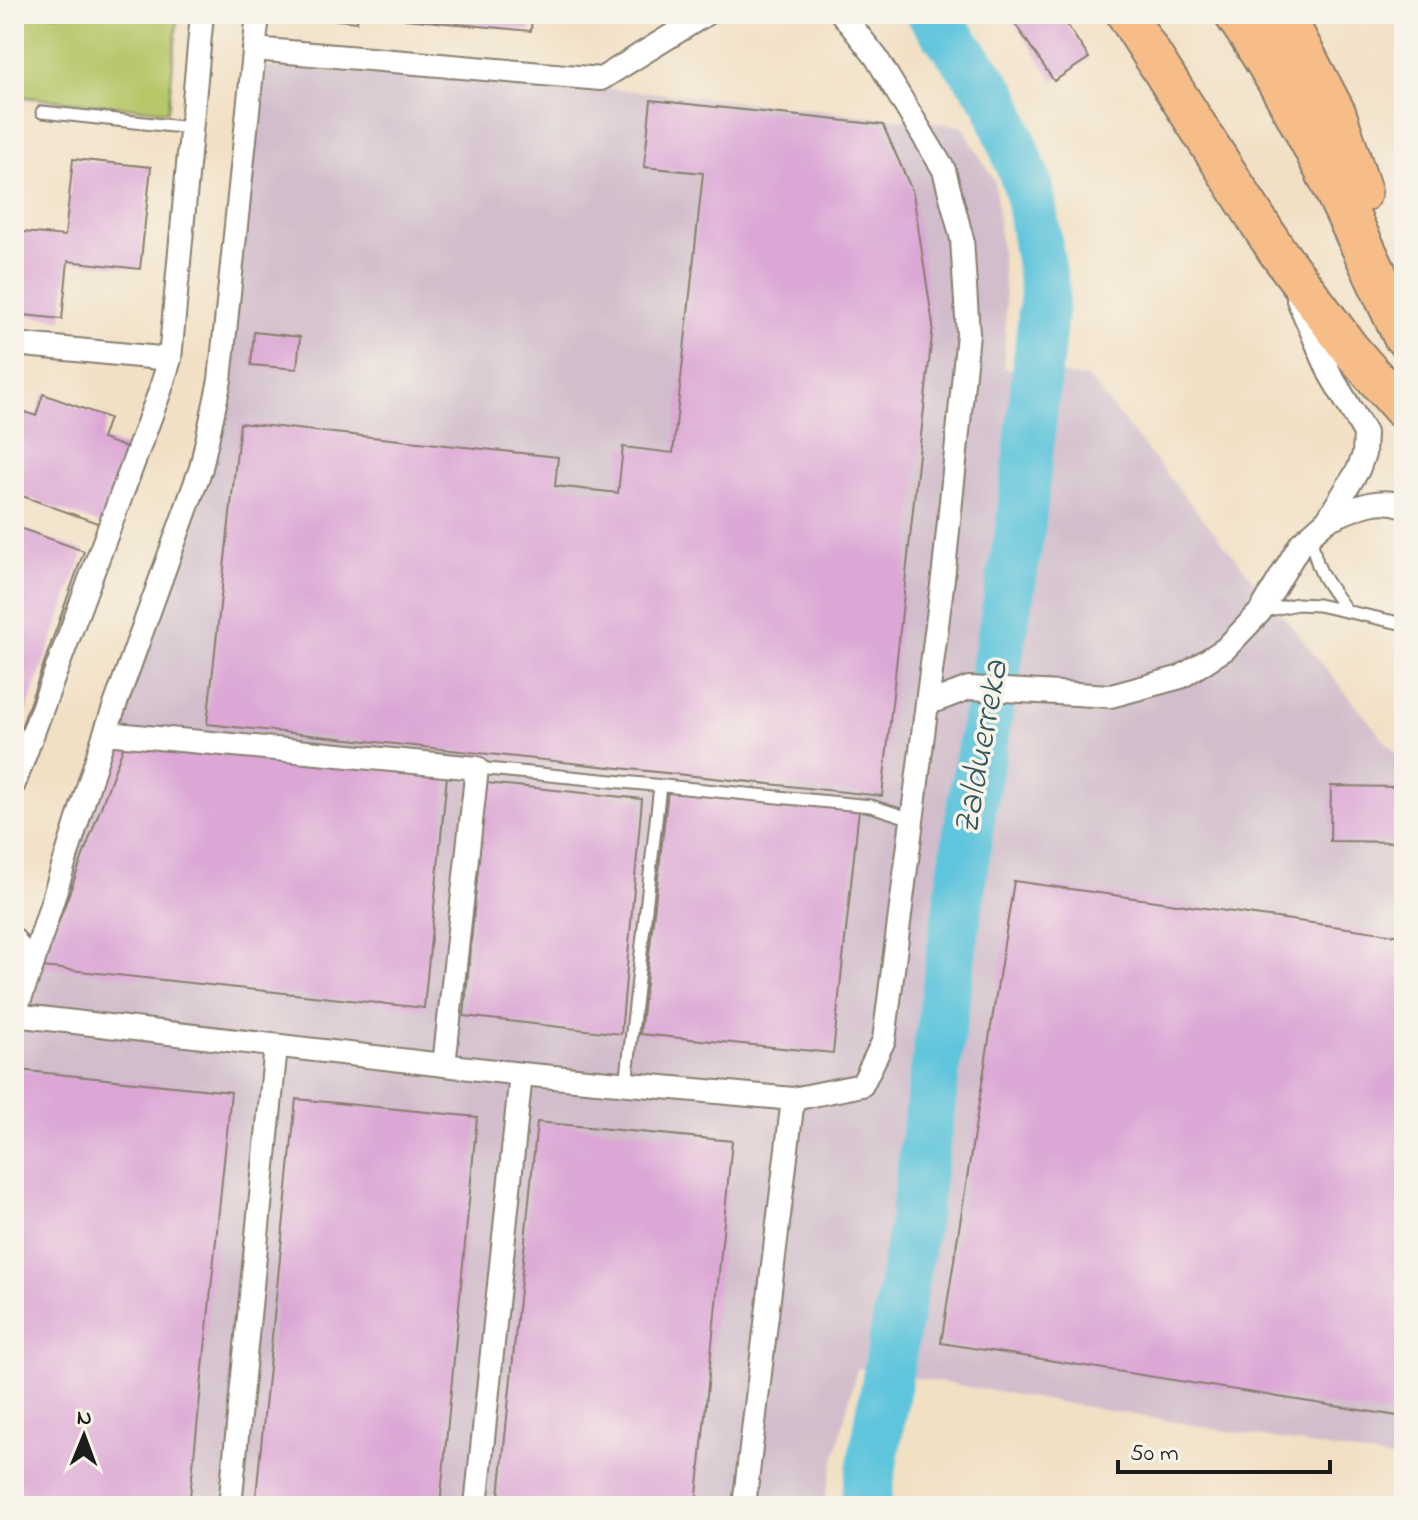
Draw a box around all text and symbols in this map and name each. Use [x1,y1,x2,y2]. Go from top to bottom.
water label: Zalduerreka [942,656,1025,839]
north arrow [44,1396,124,1476]
text: N [77,1403,92,1435]
scale bar [1118,1424,1330,1474]
text: 50 m [1130,1437,1179,1472]

